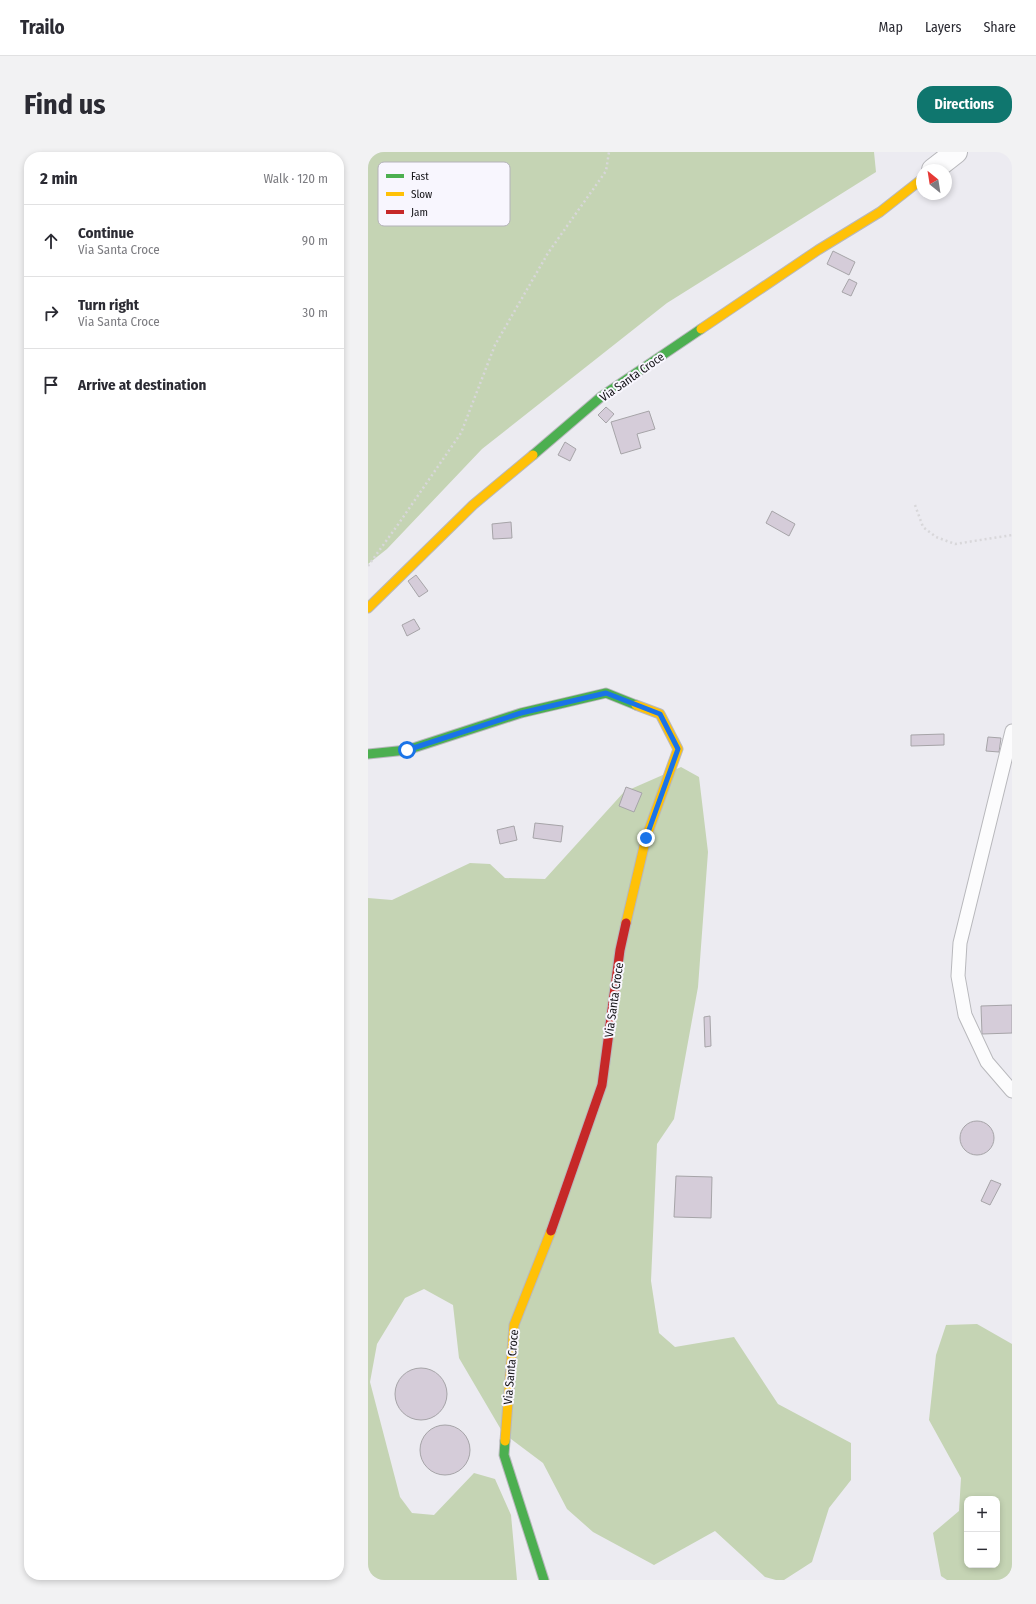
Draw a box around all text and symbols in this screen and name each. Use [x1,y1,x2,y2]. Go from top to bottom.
text: Trailo [20,16,65,39]
text: Map [879,19,903,36]
text: Layers [925,19,961,36]
text: Share [983,19,1016,36]
button: Directions [917,86,1012,123]
text: Find us [24,88,106,121]
legend [378,162,510,226]
north arrow [916,164,952,200]
text: 2 min [40,168,78,189]
text: Fast [411,170,429,183]
text: Walk · 120 m [263,171,328,186]
text: Slow [411,188,432,201]
text: Jam [411,206,428,219]
text: Continue [78,224,134,242]
icon: ahead [40,230,62,252]
text: 90 m [302,233,328,248]
text: Via Santa Croce [78,242,160,257]
text: Turn right [78,296,139,314]
icon: right [40,302,62,324]
text: 30 m [302,305,328,320]
text: Via Santa Croce [78,314,160,329]
street label: Via Santa Croce [597,350,667,404]
icon: arrive [40,374,62,396]
text: Arrive at destination [78,376,206,394]
route start [398,741,416,759]
route end [637,829,655,847]
street label: Via Santa Croce [602,962,626,1038]
street label: Via Santa Croce [501,1329,521,1405]
map controls [964,1496,1000,1568]
button: + [964,1496,1000,1532]
button: − [964,1532,1000,1568]

